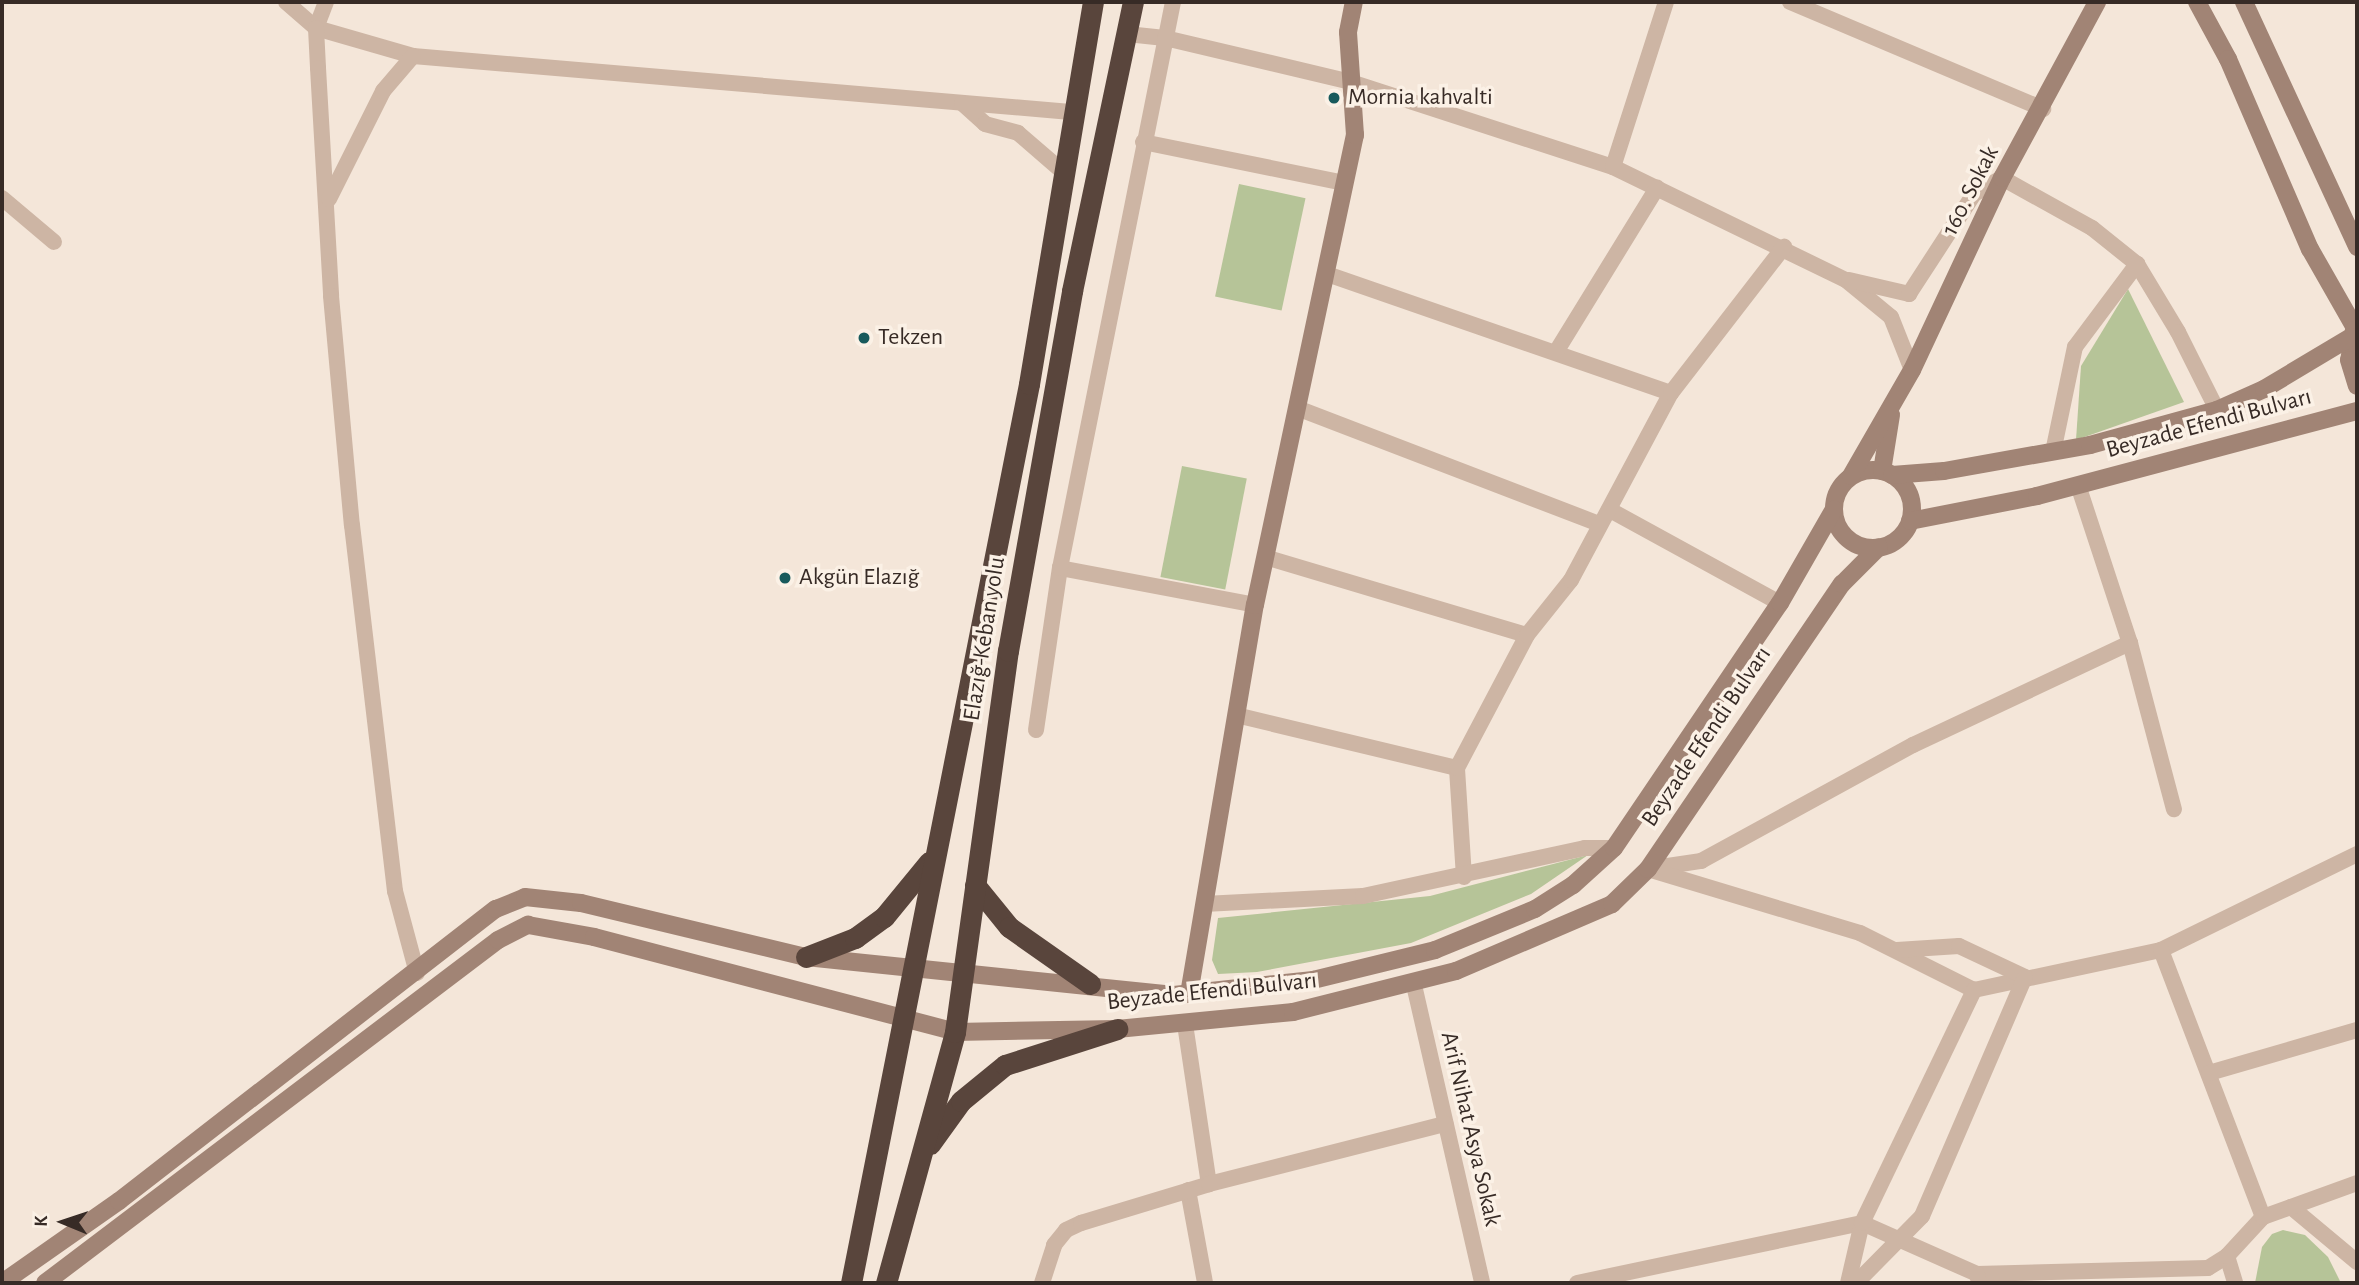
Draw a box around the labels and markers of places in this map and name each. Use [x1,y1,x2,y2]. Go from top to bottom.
place label: Mornia kahvalti [1348,84,1493,112]
marker: Mornia kahvalti [1326,90,1342,106]
place label: Tekzen [878,324,943,352]
marker: Tekzen [856,330,872,346]
place label: Akgün Elazığ [799,564,919,592]
marker: Akgün Elazığ [777,570,793,586]

